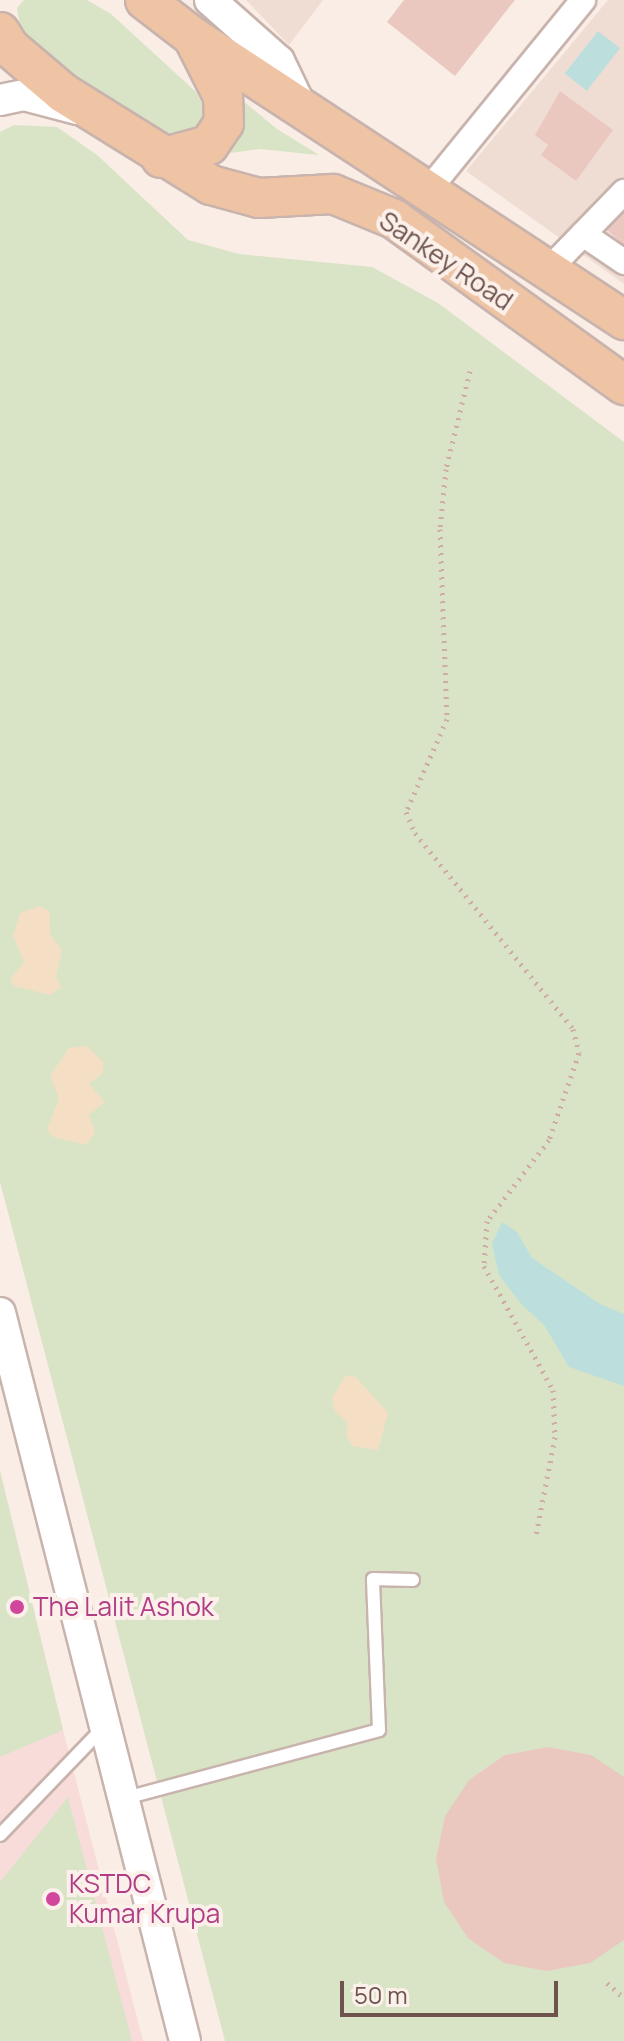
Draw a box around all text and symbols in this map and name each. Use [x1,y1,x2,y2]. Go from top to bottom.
street label: Sankey Road [373,205,519,317]
place label: The Lalit Ashok [33,1591,214,1623]
marker: The Lalit Ashok [8,1598,26,1616]
place label: KSTDC Kumar Krupa [69,1868,220,1930]
marker: KSTDC Kumar Krupa [44,1890,62,1908]
scale bar [344,1965,562,2015]
text: 50 m [354,1978,408,2011]

